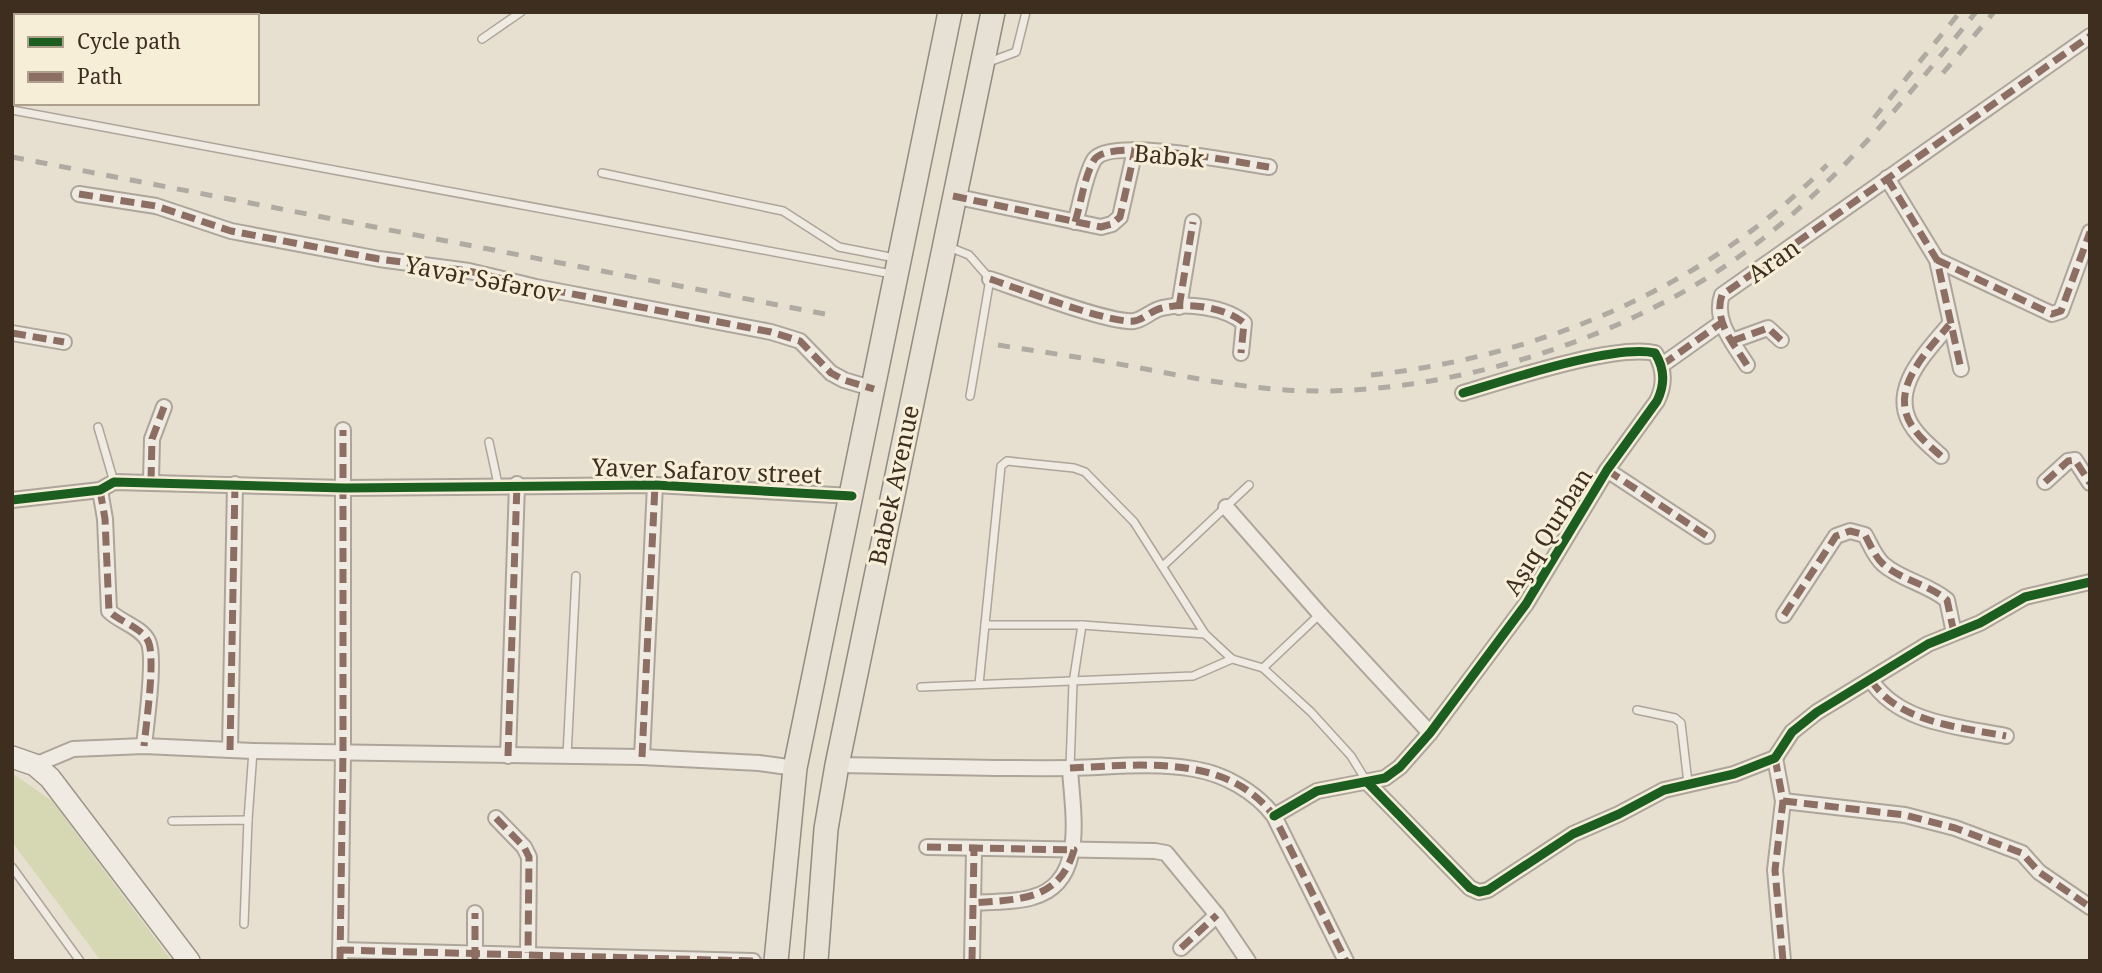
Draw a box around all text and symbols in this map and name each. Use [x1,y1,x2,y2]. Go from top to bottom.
legend [14,14,259,105]
text: Cycle path [77,27,181,55]
text: Path [77,62,122,90]
street label: Babək [1132,135,1207,175]
street label: Aran [1740,230,1806,290]
street label: Yavər Səfərov [401,247,564,309]
street label: Babek Avenue [860,402,926,568]
street label: Yaver Safarov street [590,449,823,491]
street label: Aşıq Qurban [1495,461,1599,601]

